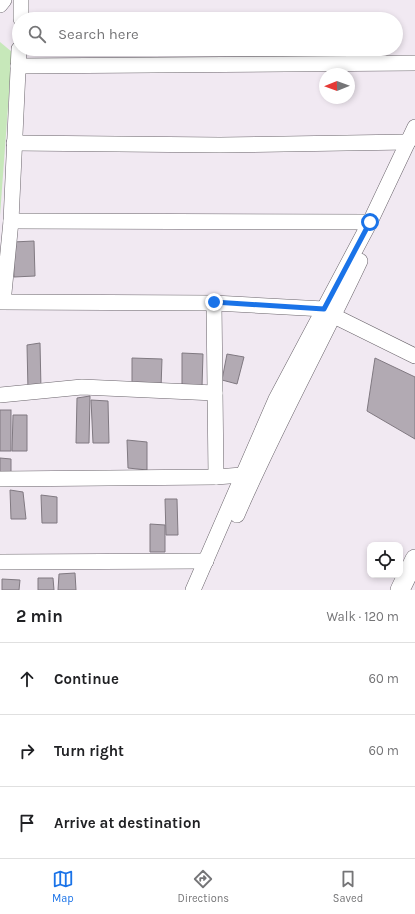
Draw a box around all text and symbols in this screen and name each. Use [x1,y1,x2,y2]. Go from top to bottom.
search box [12,12,403,56]
icon: search [26,23,48,45]
text: Search here [58,25,139,43]
north arrow [319,68,355,104]
route start [361,213,379,231]
route end [205,293,223,311]
map controls [367,542,403,578]
button: locate [367,542,403,578]
text: 2 min [16,606,63,626]
text: Walk · 120 m [326,609,399,624]
icon: ahead [16,668,38,690]
text: Continue [54,670,119,688]
text: 60 m [369,671,399,686]
icon: right [16,740,38,762]
text: Turn right [54,742,124,760]
text: 60 m [369,743,399,758]
icon: arrive [16,812,38,834]
text: Arrive at destination [54,814,201,832]
tab: Map [52,868,74,905]
tab: Directions [177,868,229,905]
tab: Saved [333,868,363,905]

